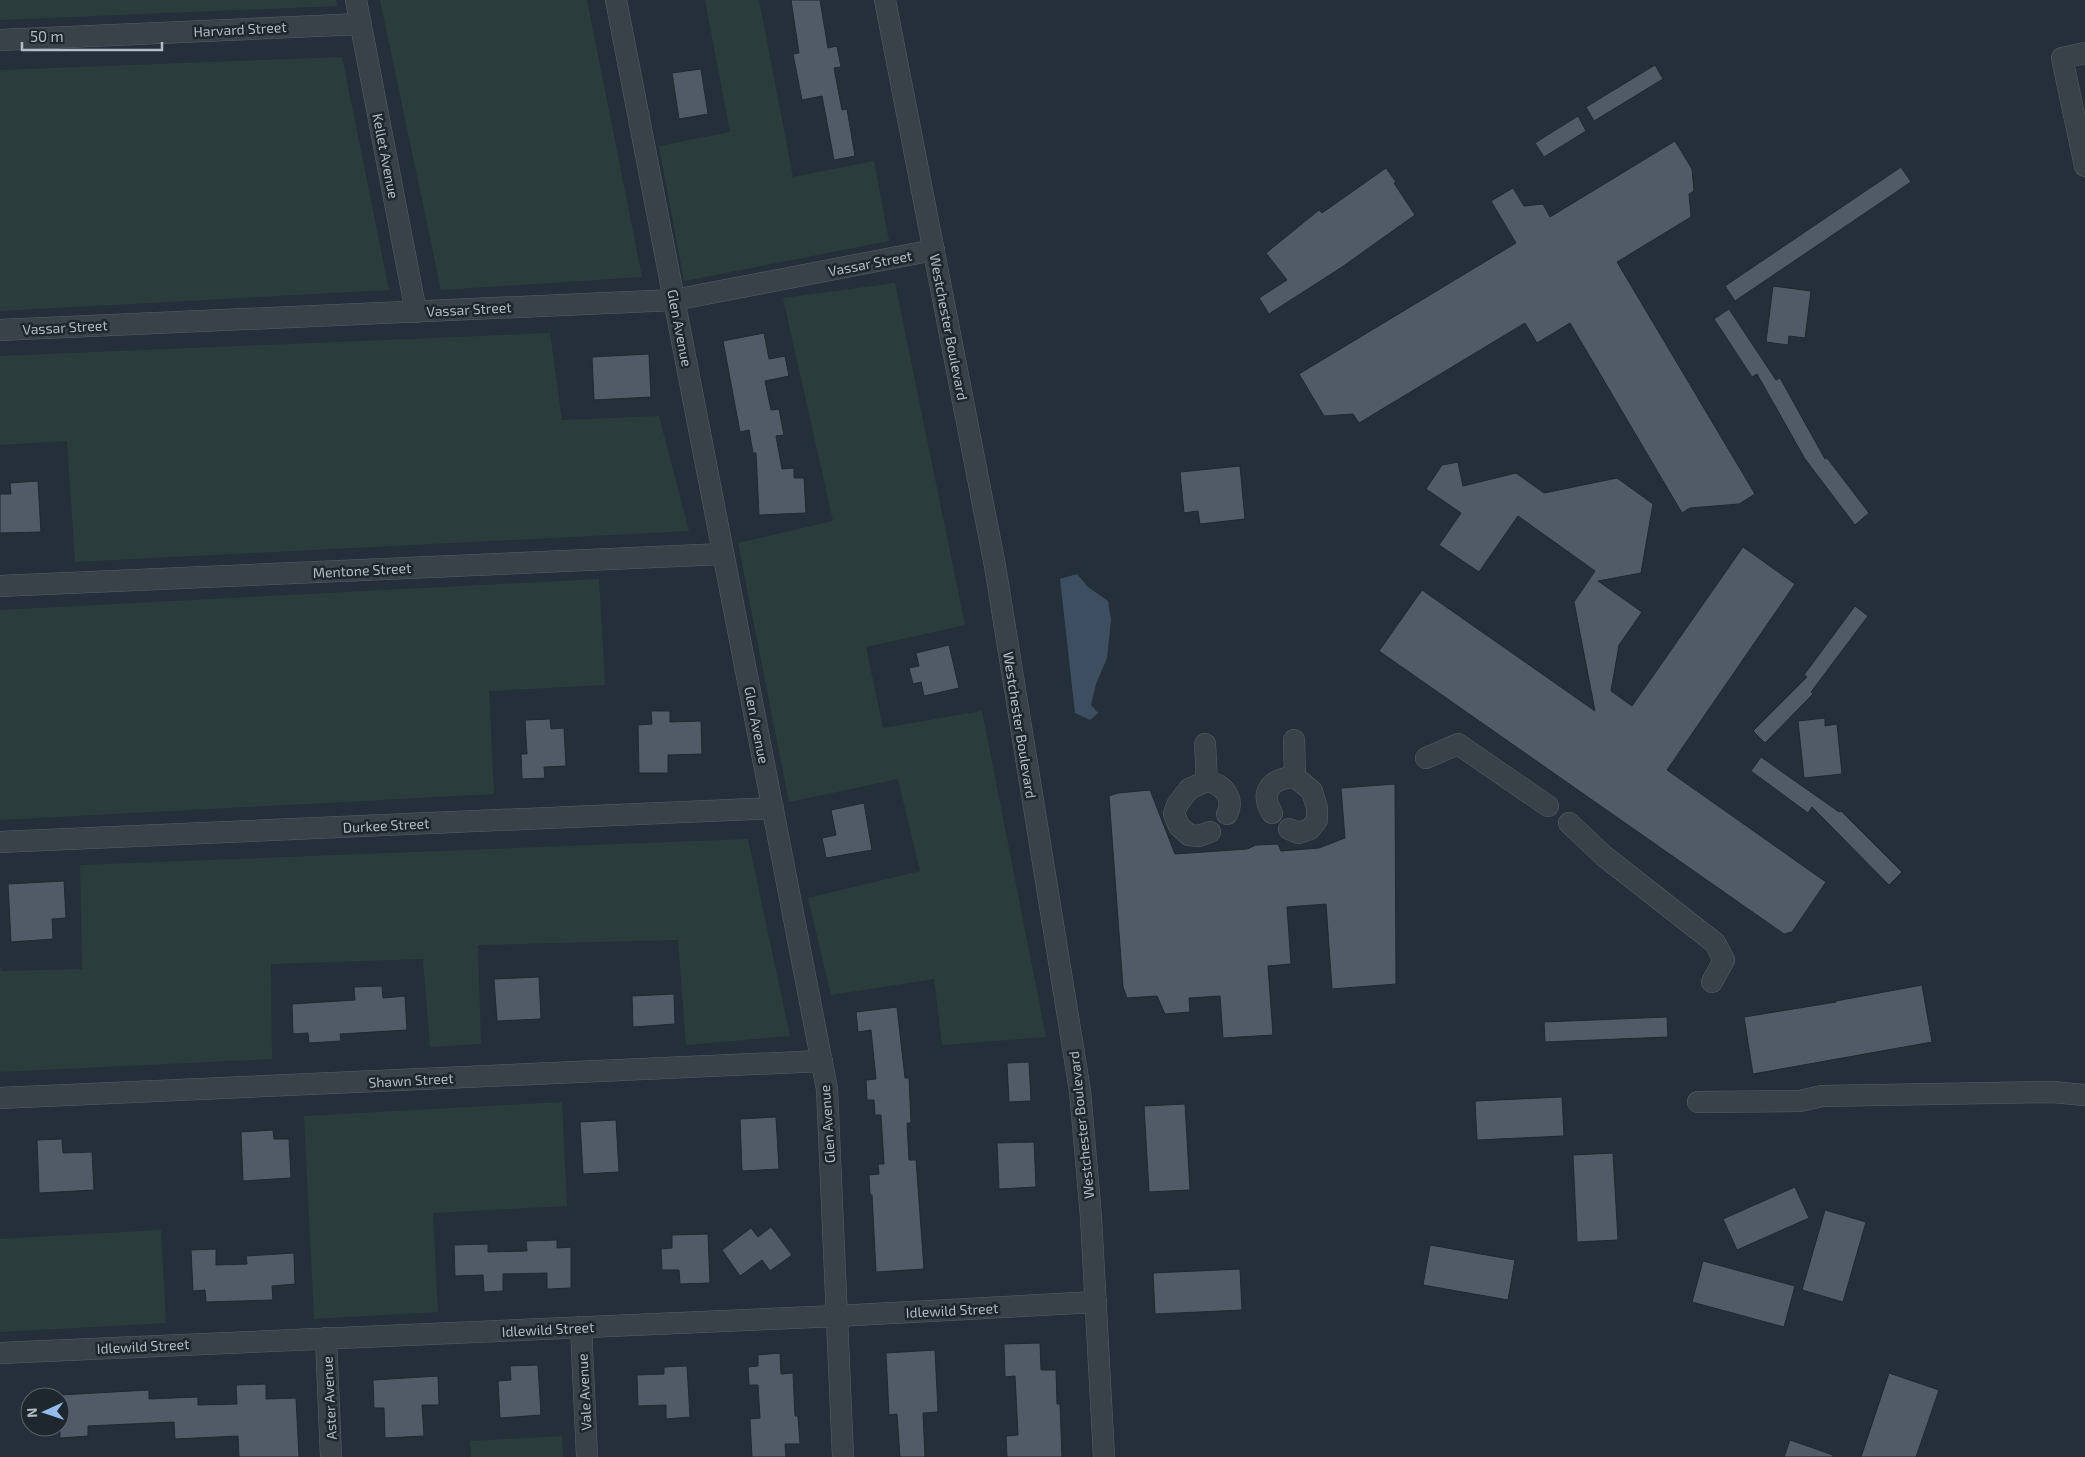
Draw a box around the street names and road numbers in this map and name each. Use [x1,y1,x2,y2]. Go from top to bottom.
street label: Harvard Street [193,18,287,40]
street label: Kellet Avenue [369,112,403,200]
street label: Vassar Street [827,247,913,279]
street label: Westchester Boulevard [926,252,972,402]
street label: Glen Avenue [664,288,696,368]
street label: Vassar Street [426,298,512,320]
street label: Vassar Street [22,316,108,338]
street label: Mentone Street [312,559,412,581]
street label: Westchester Boulevard [1000,650,1040,800]
street label: Glen Avenue [741,685,773,765]
street label: Durkee Street [342,814,430,836]
street label: Westchester Boulevard [1065,1050,1097,1200]
street label: Shawn Street [368,1069,454,1091]
street label: Glen Avenue [816,1084,838,1164]
street label: Idlewild Street [905,1299,999,1321]
street label: Idlewild Street [501,1318,595,1340]
street label: Idlewild Street [96,1335,190,1357]
street label: Vale Avenue [573,1353,595,1431]
street label: Aster Avenue [318,1356,340,1440]

